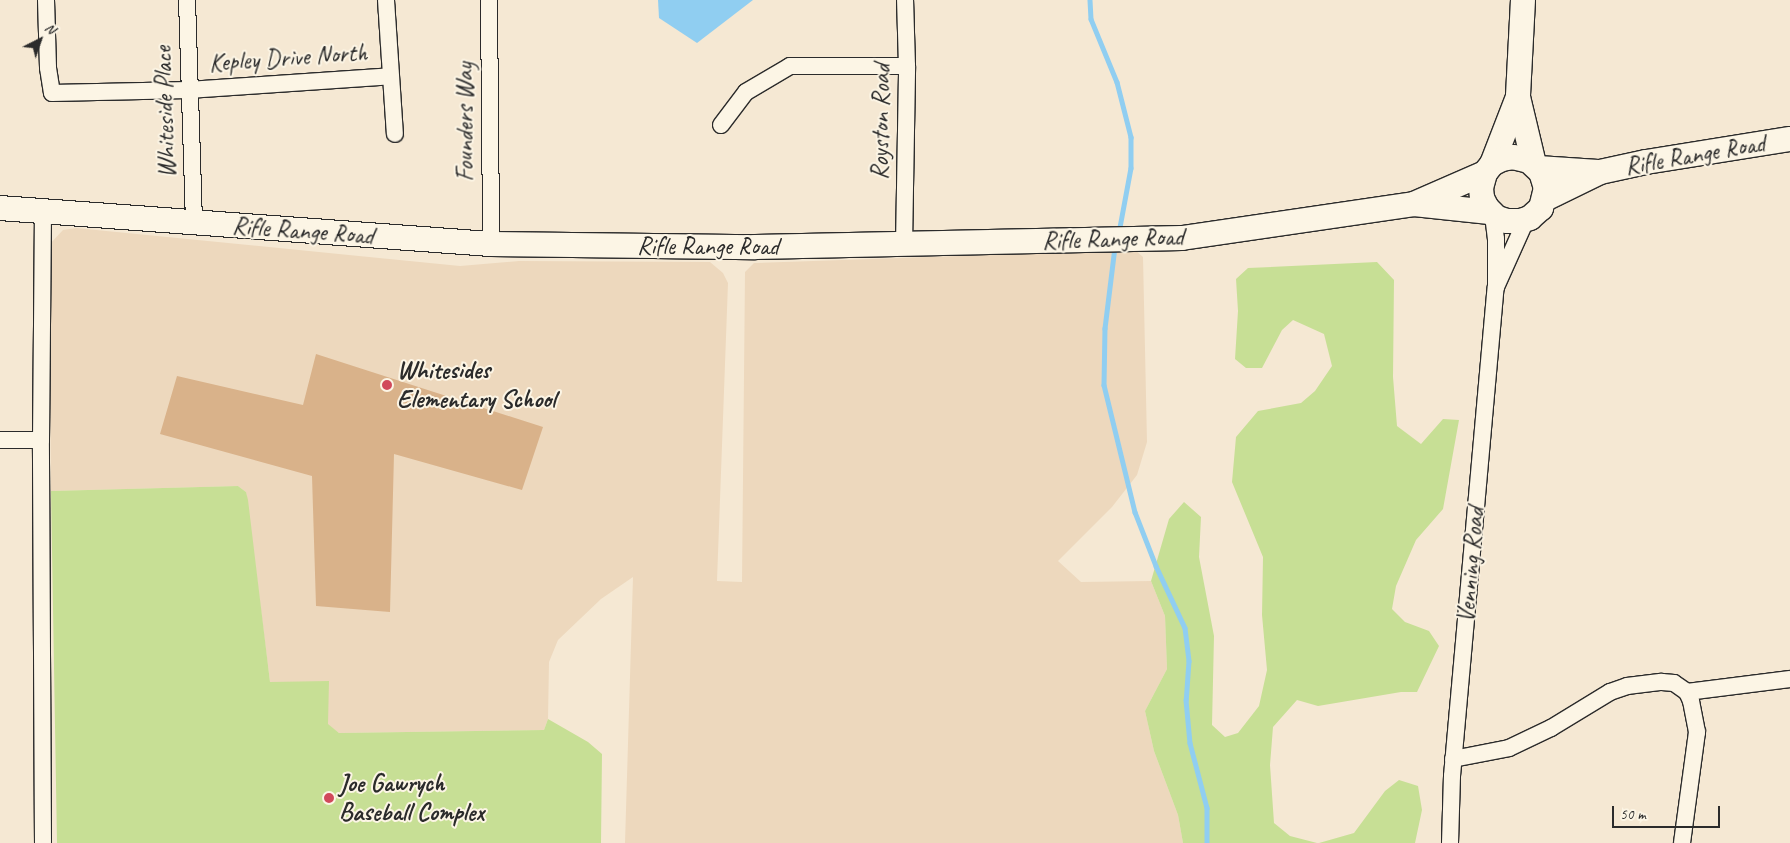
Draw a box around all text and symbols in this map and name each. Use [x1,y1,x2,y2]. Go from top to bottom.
north arrow [15,15,65,65]
text: N [41,19,59,38]
street label: Kepley Drive North [207,37,369,79]
street label: Whiteside Place [148,45,182,179]
street label: Founders Way [450,63,480,181]
street label: Royston Road [865,64,897,180]
street label: Rifle Range Road [1621,128,1769,182]
street label: Rifle Range Road [230,211,376,251]
street label: Rifle Range Road [1041,221,1185,257]
street label: Rifle Range Road [636,231,780,261]
place label: Whitesides Elementary School [397,356,556,415]
marker: Whitesides Elementary School [381,379,393,391]
street label: Venning Road [1451,506,1491,624]
place label: Joe Gawrych Baseball Complex [339,769,483,828]
marker: Joe Gawrych Baseball Complex [323,792,335,804]
scale bar [1615,796,1722,828]
text: 50 m [1620,805,1646,824]

